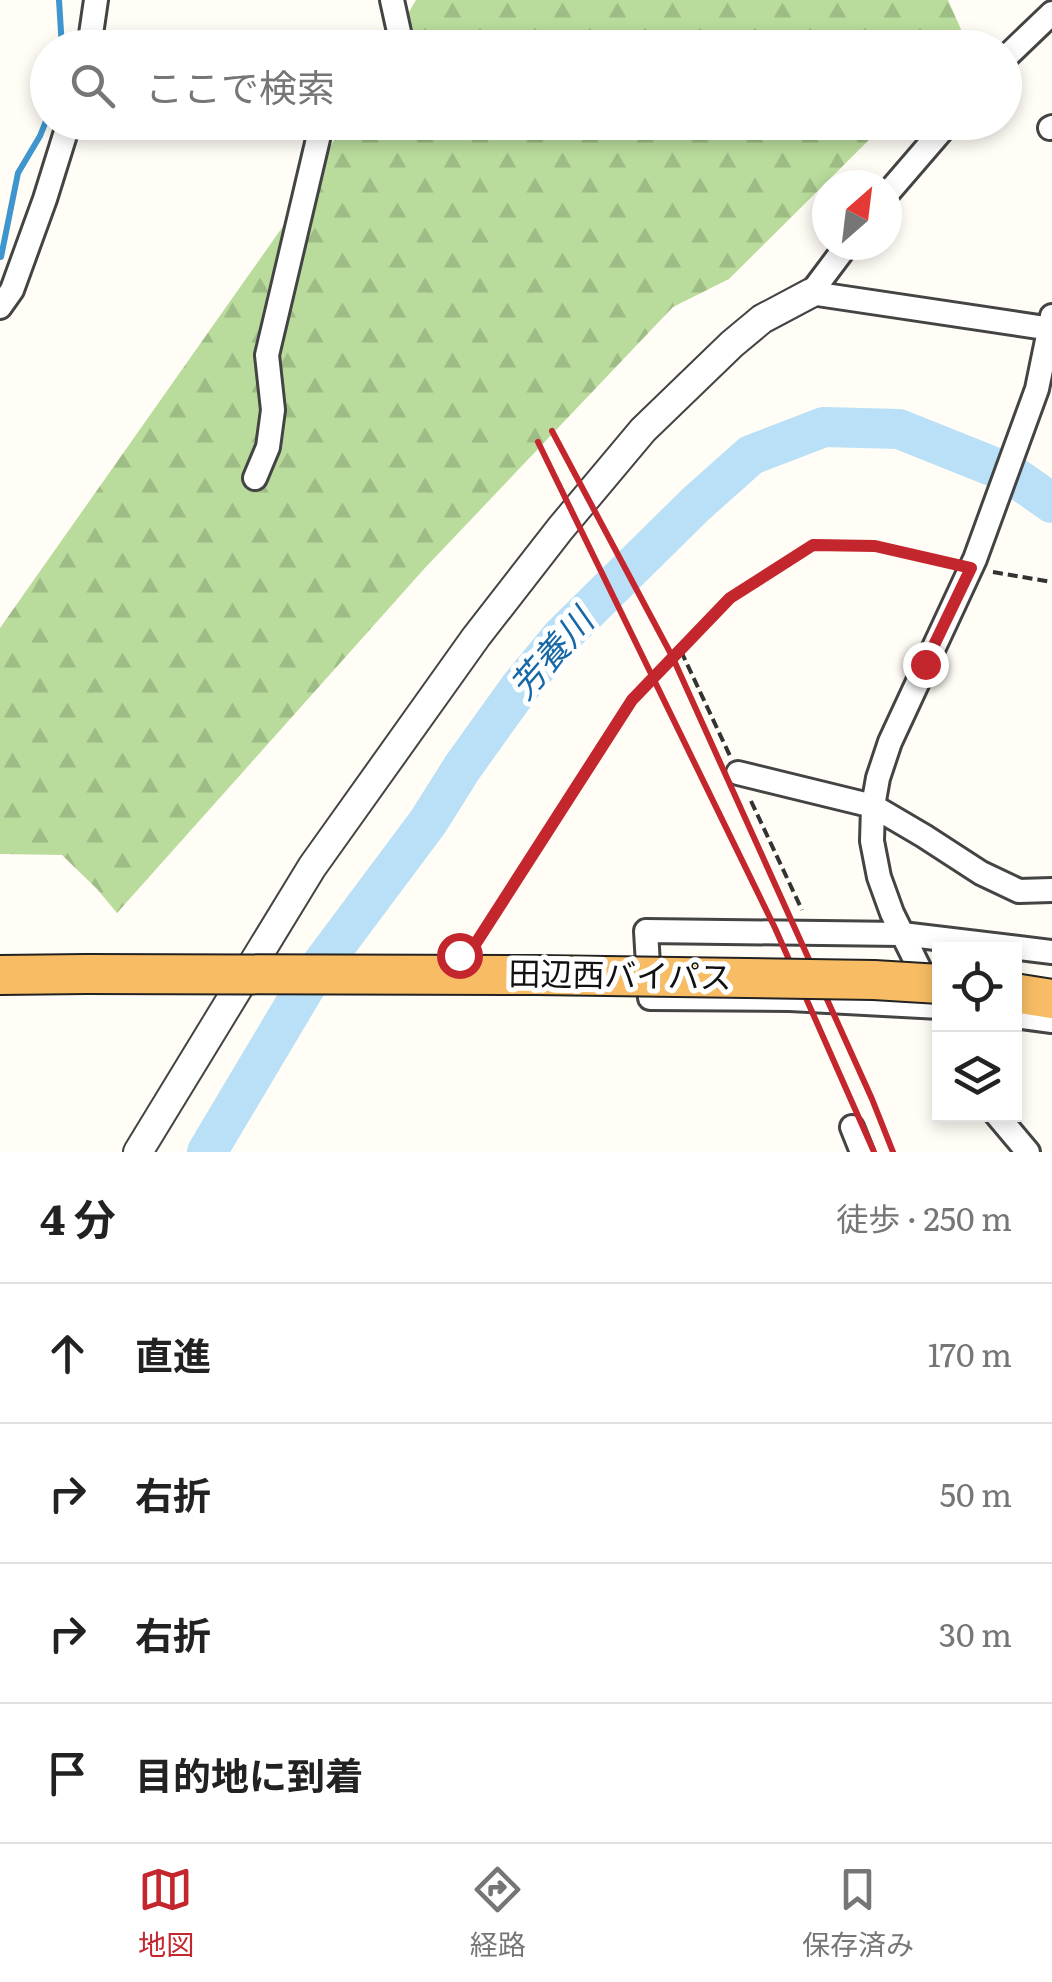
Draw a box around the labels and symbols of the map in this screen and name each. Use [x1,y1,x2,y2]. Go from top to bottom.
north arrow [812,170,902,260]
water label: 芳養川 [496,592,606,709]
route end [903,642,949,688]
route start [437,933,483,979]
street label: 田辺西バイパス [508,947,732,999]

